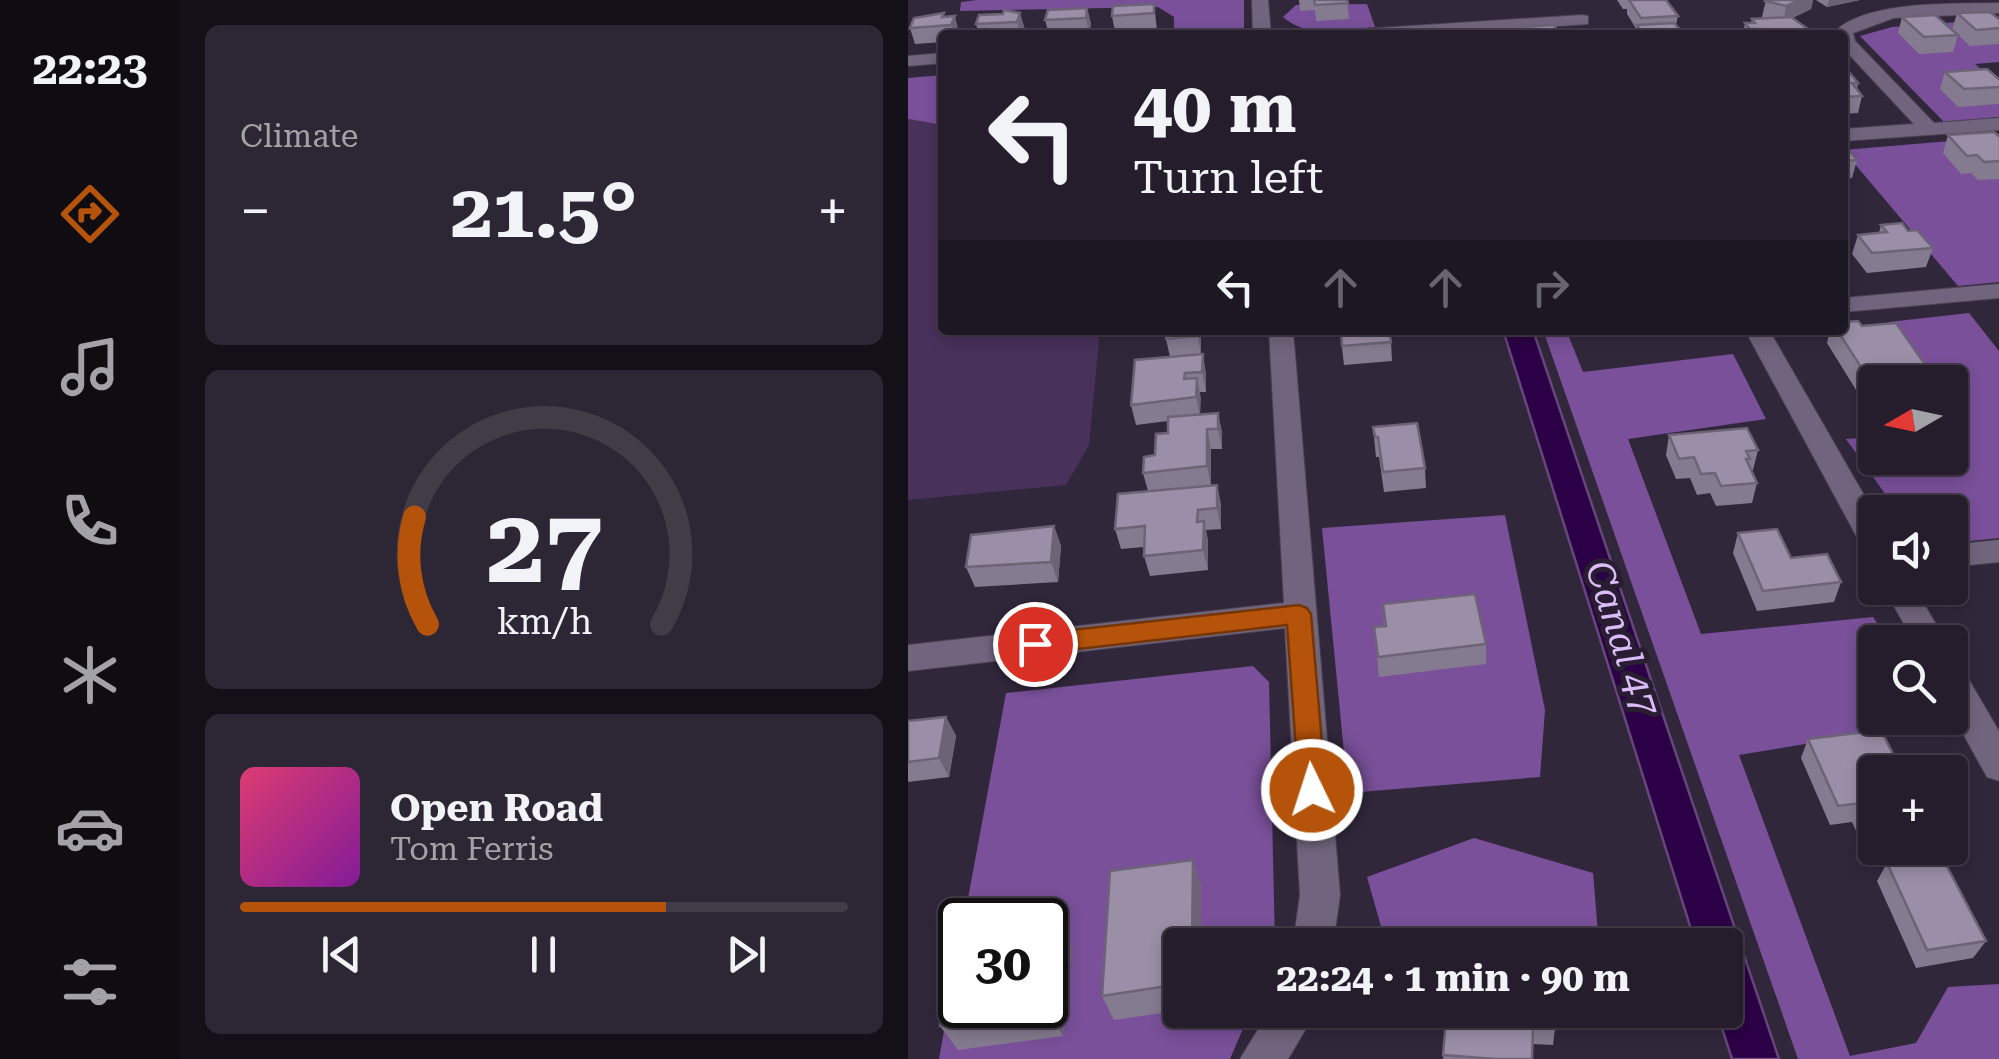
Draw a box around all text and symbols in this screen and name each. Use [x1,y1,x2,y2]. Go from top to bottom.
text: 22:23 [33,42,147,95]
text: 40 m [1133,67,1297,149]
icon: left [968,70,1098,200]
text: Climate [240,117,358,155]
text: Turn left [1133,151,1323,204]
text: 21.5° [451,167,637,255]
icon: directions [55,179,125,249]
text: − [240,179,271,243]
text: + [817,179,848,243]
icon: left [1208,260,1263,315]
icon: ahead [1313,260,1368,315]
icon: ahead [1418,260,1473,315]
icon: right [1523,260,1578,315]
icon: music [55,332,125,402]
north arrow [1858,365,1968,475]
map controls [1858,365,1968,865]
icon: phone [55,486,125,556]
text: 27 [486,486,602,607]
button: sound [1858,495,1968,605]
water label: Canal 47 [1576,555,1668,722]
text: km/h [496,601,592,643]
pin [993,602,1078,687]
icon: arrive [1008,617,1063,672]
button: search [1858,625,1968,735]
icon: climate [55,640,125,710]
position arrow [1260,738,1364,842]
button: + [1858,755,1968,865]
text: Open Road [390,786,603,830]
icon: car [55,793,125,863]
text: Tom Ferris [390,830,553,868]
speed limit sign: 30 [938,898,1068,1028]
icon: previous [314,927,369,982]
icon: pause [516,927,571,982]
icon: next [719,927,774,982]
icon: filters [55,947,125,1017]
text: 22:24 · 1 min · 90 m [1276,956,1630,1000]

